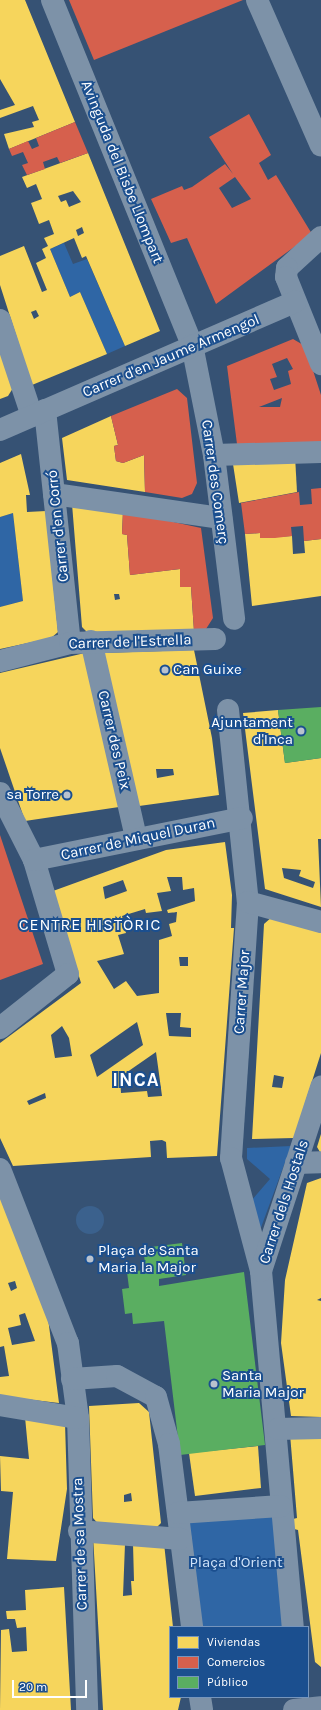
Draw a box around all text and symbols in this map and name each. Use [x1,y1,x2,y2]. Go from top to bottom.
street label: Avinguda del Bisbe Llompart [77,78,167,266]
street label: Carrer d'en Jaume Armengol [80,310,262,402]
street label: Carrer des Comerç [197,419,233,545]
street label: Carrer d'en Corró [43,469,73,583]
street label: Carrer de l'Estrella [68,631,192,653]
place label: Can Guixe [173,661,242,679]
marker: Can Guixe [160,665,170,675]
street label: Carrer des Peix [94,689,134,791]
place label: Ajuntament d'Inca [211,713,293,748]
marker: Ajuntament d'Inca [296,726,306,736]
place label: sa Torre [6,786,59,804]
marker: sa Torre [62,790,72,800]
street label: Carrer de Miquel Duran [59,814,217,864]
district label: CENTRE HISTÒRIC [19,915,161,935]
street label: Carrer Major [230,949,254,1035]
district label: INCA [112,1070,160,1092]
street label: Carrer dels Hostals [255,1138,313,1266]
place label: Plaça de Santa Maria la Major [98,1241,199,1276]
marker: Plaça de Santa Maria la Major [85,1254,95,1264]
place label: Santa Maria Major [222,1366,304,1401]
marker: Santa Maria Major [209,1379,219,1389]
street label: Carrer de sa Mostra [69,1477,91,1611]
park label: Plaça d'Orient [189,1554,283,1572]
legend [169,1626,309,1698]
text: Viviendas [207,1635,260,1649]
text: Comercios [207,1655,265,1669]
scale bar [14,1672,89,1698]
text: Público [207,1675,248,1689]
text: 20 m [19,1680,47,1694]

